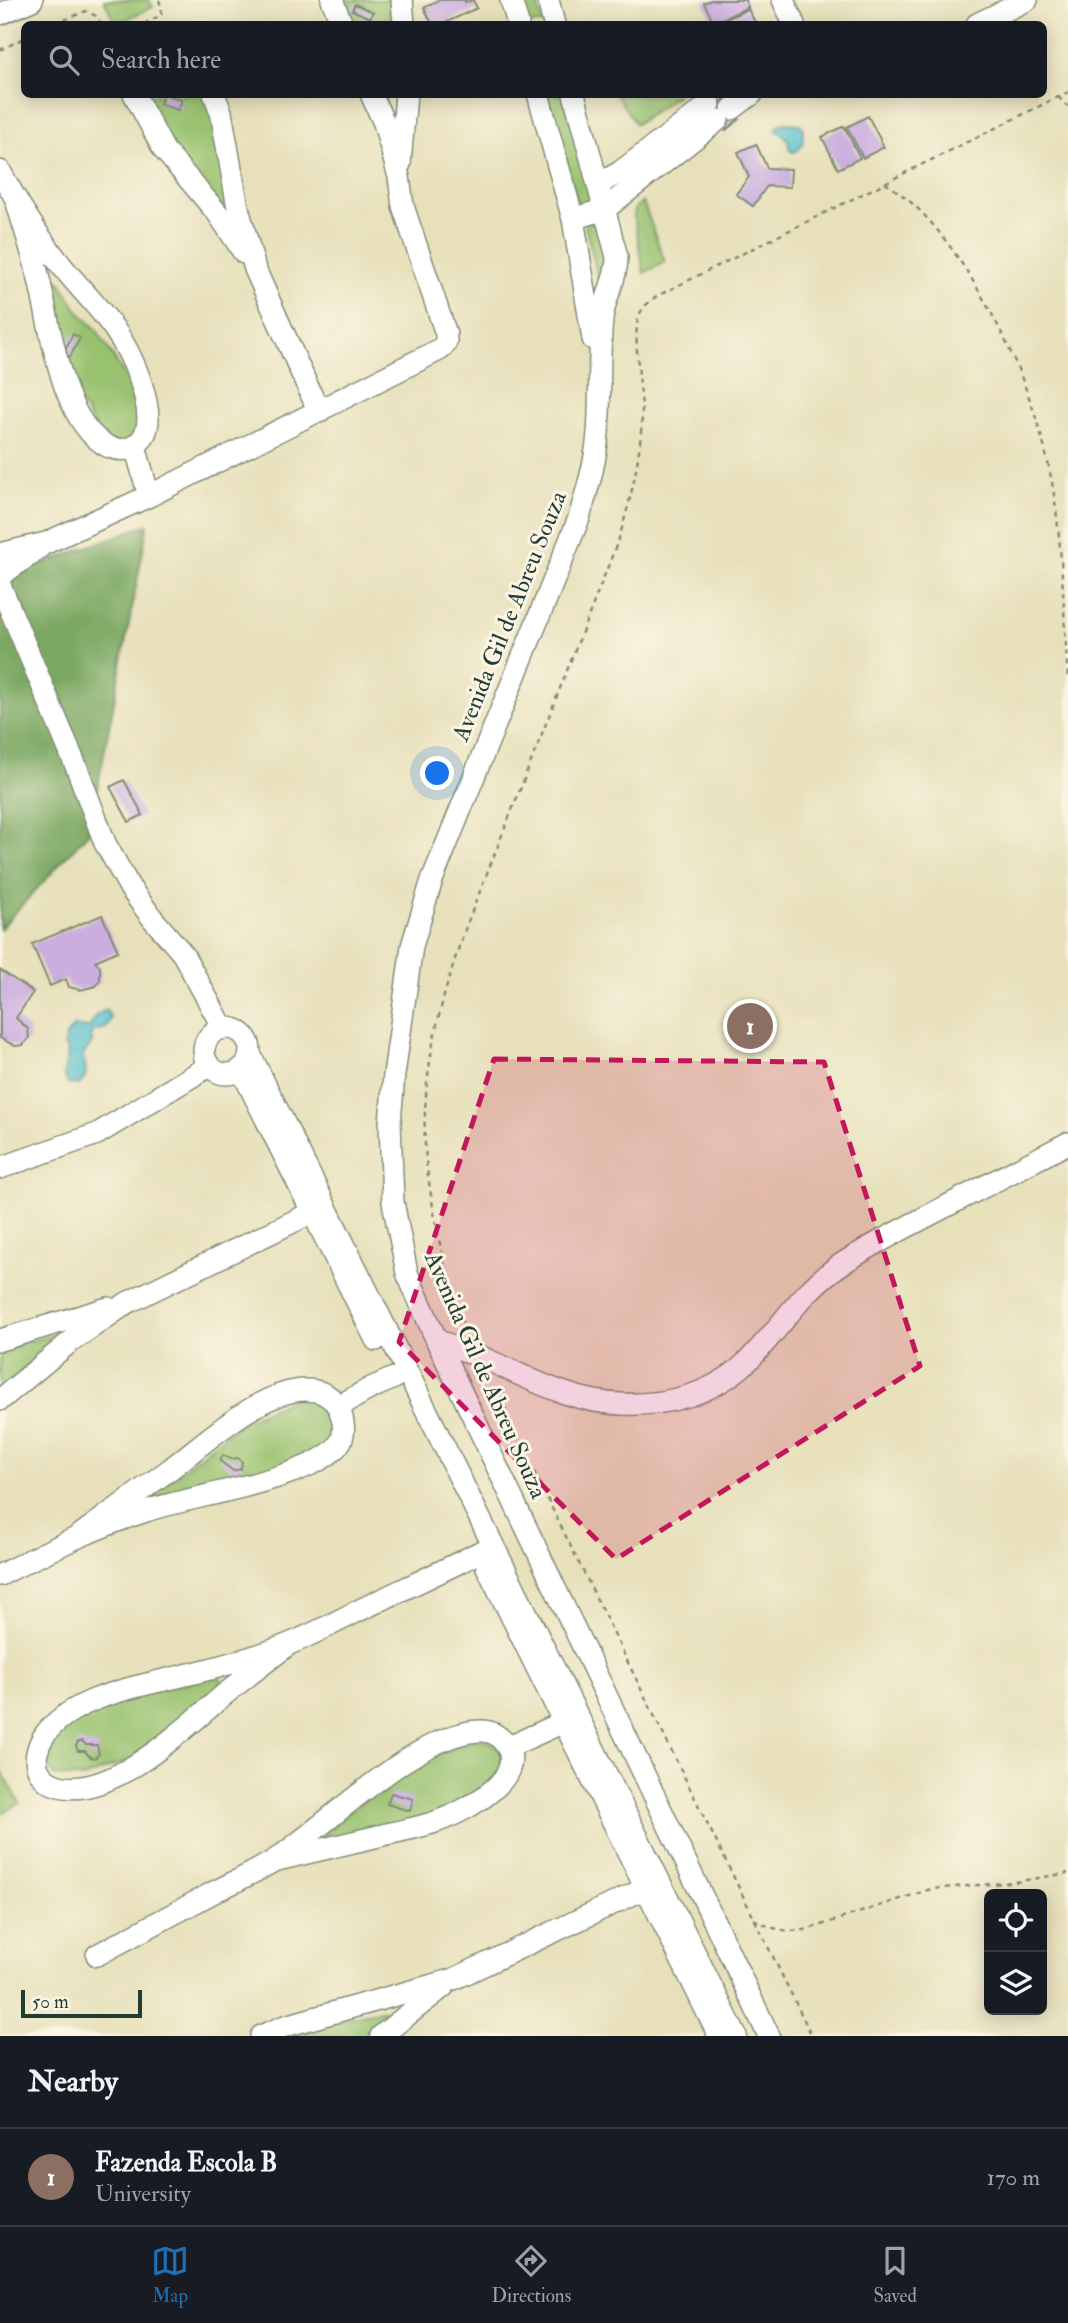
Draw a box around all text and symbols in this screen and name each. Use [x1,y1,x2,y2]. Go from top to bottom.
search box [21,21,1047,98]
icon: search [45,41,83,79]
text: Search here [101,44,221,76]
street label: Avenida Gil de Abreu Souza [445,486,574,747]
your location [420,756,454,790]
pin: 1 [727,1000,773,1052]
street label: Avenida Gil de Abreu Souza [417,1246,554,1504]
map controls [984,1889,1047,2015]
button: locate [984,1889,1047,1952]
button: layers [984,1952,1047,2015]
scale bar [21,1987,142,2019]
text: 50 m [32,1990,69,2014]
text: Nearby [28,2063,118,2100]
text: Fazenda Escola B [95,2147,277,2179]
text: 1 [47,2163,55,2192]
text: 170 m [987,2163,1040,2192]
text: University [95,2179,191,2208]
tab: Map [151,2242,189,2308]
tab: Directions [491,2242,571,2308]
tab: Saved [873,2242,917,2308]

